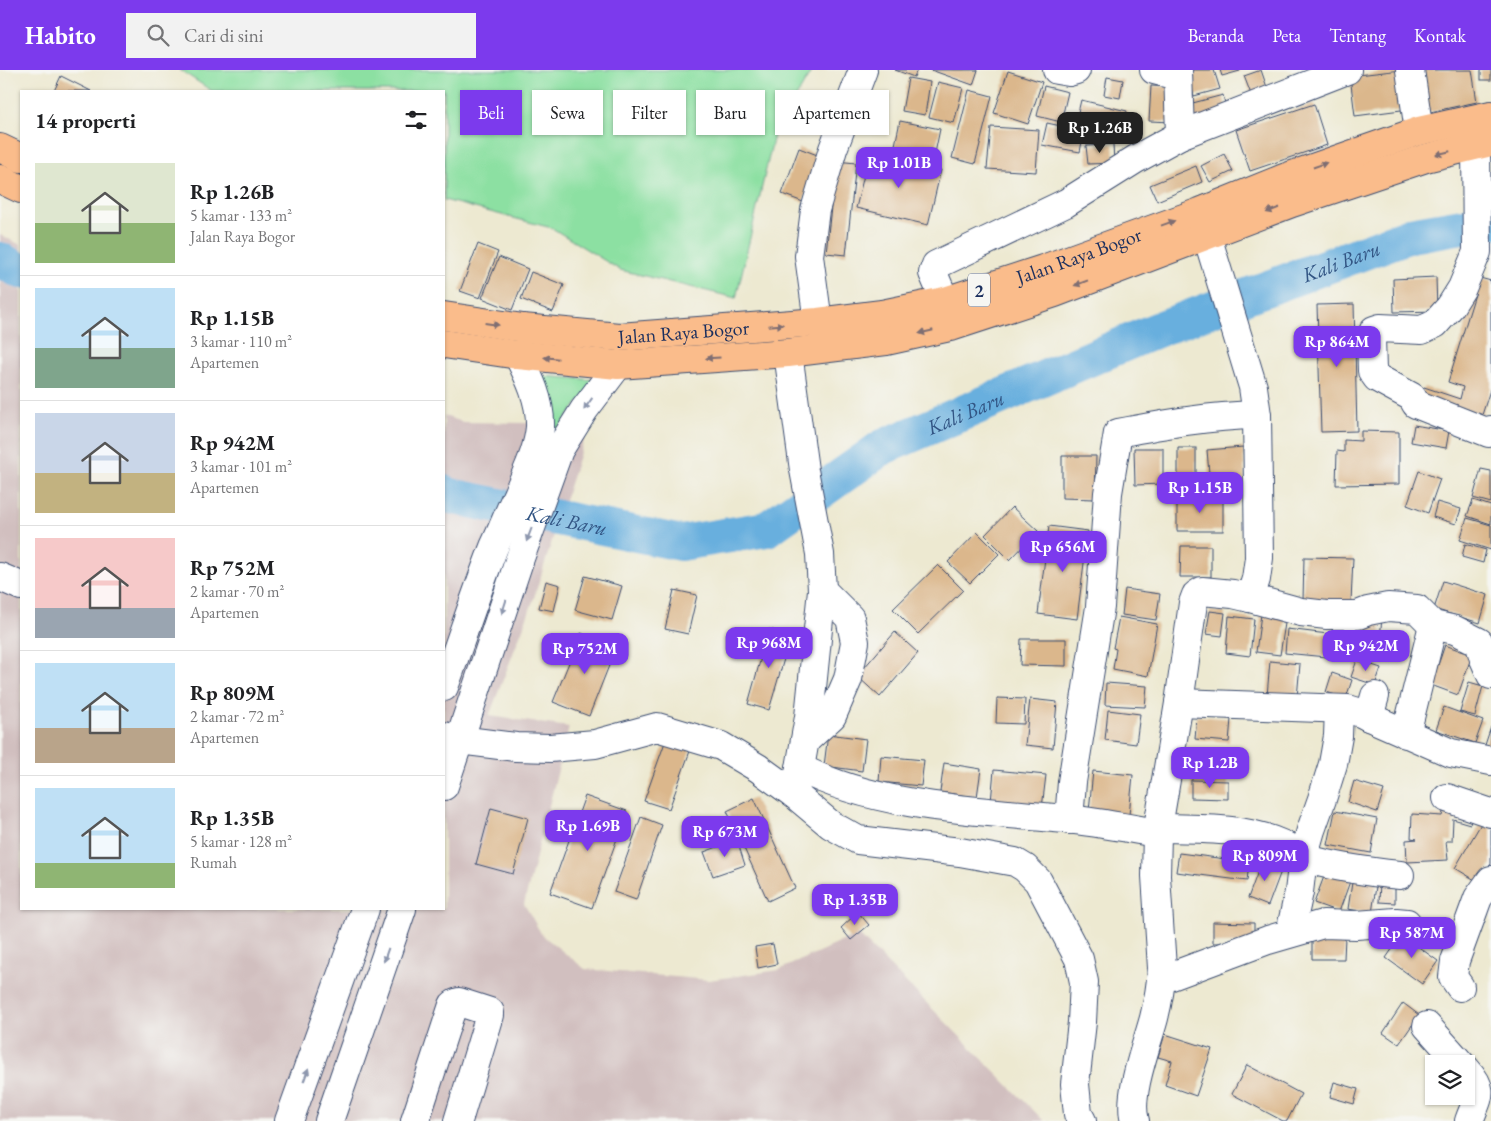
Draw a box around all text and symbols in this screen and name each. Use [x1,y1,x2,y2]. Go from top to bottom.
search box [126,13,476,58]
text: Habito [25,20,96,51]
icon: search [144,21,172,49]
text: Cari di sini [184,23,263,48]
text: Beranda [1188,24,1244,47]
text: Peta [1272,24,1301,47]
text: Tentang [1329,24,1386,47]
text: Kontak [1414,24,1466,47]
chip: Beli [460,90,522,135]
chip: Sewa [532,90,603,135]
chip: Filter [613,90,686,135]
chip: Baru [696,90,765,135]
chip: Apartemen [775,90,889,135]
icon: filters [402,106,430,134]
text: 14 properti [35,107,136,134]
pin: Rp 1.26B [1048,112,1152,154]
text: Rp 1.26B [1068,117,1132,138]
pin: Rp 1.01B [847,146,951,189]
one-way arrow [1436,149,1451,157]
text: Rp 1.01B [867,152,931,173]
one-way arrow [1313,161,1328,169]
text: Rp 1.26B [190,178,274,205]
icon: home [75,183,135,243]
text: 5 kamar · 133 m² [190,205,292,226]
one-way arrow [1265,206,1280,214]
one-way arrow [1161,219,1176,227]
street label: Jalan Raya Bogor [1011,221,1145,291]
text: Jalan Raya Bogor [190,226,295,247]
water label: Kali Baru [1297,234,1384,288]
road number: 2 [968,274,990,306]
one-way arrow [1073,279,1088,287]
text: Rp 1.15B [190,304,274,331]
icon: home [75,308,135,368]
street label: Jalan Raya Bogor [615,314,750,350]
one-way arrow [484,320,500,328]
one-way arrow [768,321,784,329]
pin: Rp 864M [1291,326,1383,368]
one-way arrow [919,328,934,336]
text: 3 kamar · 110 m² [190,331,292,352]
text: Rp 864M [1305,331,1369,352]
text: Apartemen [190,352,259,373]
one-way arrow [543,354,559,362]
one-way arrow [705,354,721,362]
water label: Kali Baru [921,383,1008,441]
one-way arrow [583,397,593,410]
text: Rp 942M [190,429,275,456]
icon: home [75,433,135,493]
text: 3 kamar · 101 m² [190,456,292,477]
pin: Rp 1.15B [1148,472,1252,514]
text: Apartemen [190,477,259,498]
text: Rp 1.15B [1168,477,1232,498]
water label: Kali Baru [523,498,610,541]
one-way arrow [525,528,533,543]
pin: Rp 656M [1017,530,1109,573]
text: Rp 656M [1031,536,1095,557]
text: Rp 752M [190,554,275,581]
icon: home [75,558,135,618]
text: 2 kamar · 70 m² [190,581,284,602]
one-way arrow [499,600,507,615]
text: Apartemen [190,602,259,623]
pin: Rp 968M [723,626,815,669]
pin: Rp 942M [1320,630,1412,672]
pin: Rp 752M [539,632,631,675]
text: Rp 968M [737,632,801,653]
text: Rp 942M [1334,635,1398,656]
text: Rp 752M [553,638,617,659]
text: Rp 809M [190,679,275,706]
icon: home [75,683,135,743]
text: 2 kamar · 72 m² [190,706,284,727]
text: Apartemen [190,727,259,748]
pin: Rp 1.2B [1164,746,1256,789]
text: Rp 1.2B [1182,752,1238,773]
text: Rp 1.35B [190,804,274,831]
icon: home [75,808,135,868]
pin: Rp 1.69B [536,810,640,852]
text: Rp 1.69B [556,815,620,836]
pin: Rp 673M [679,816,771,858]
text: Rp 673M [693,821,757,842]
text: 5 kamar · 128 m² [190,831,292,852]
pin: Rp 809M [1219,840,1311,882]
text: Rp 809M [1233,845,1297,866]
text: Rumah [190,852,237,873]
pin: Rp 1.35B [803,884,907,926]
text: Rp 1.35B [823,889,887,910]
pin: Rp 587M [1366,916,1458,959]
text: Rp 587M [1380,922,1444,943]
one-way arrow [382,948,390,963]
map controls [1425,1055,1475,1105]
button: layers [1425,1055,1475,1105]
one-way arrow [302,1067,310,1082]

